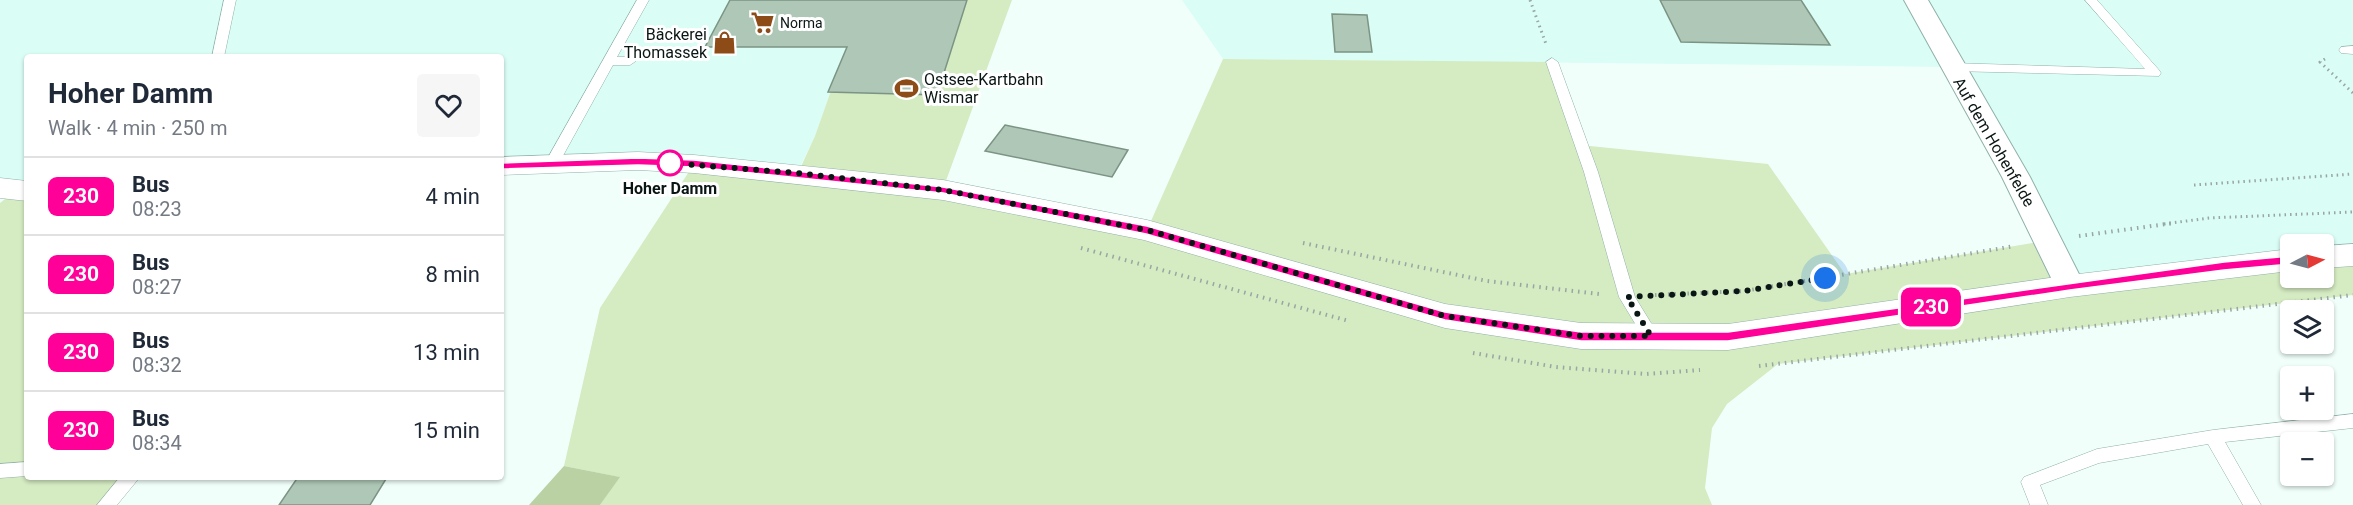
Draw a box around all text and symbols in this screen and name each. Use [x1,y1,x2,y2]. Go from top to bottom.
supermarket icon: Norma [749,10,775,36]
place label: Norma [780,15,823,31]
place label: Bäckerei Thomassek [624,25,708,62]
shop icon: Bäckerei Thomassek [712,30,738,56]
place label: Ostsee-Kartbahn Wismar [924,70,1043,107]
button: heart [417,74,480,137]
street label: Auf dem Hohenfelde [1949,74,2039,210]
sports icon: Ostsee-Kartbahn Wismar [893,75,919,101]
text: Hoher Damm [48,77,213,110]
text: Walk · 4 min · 250 m [48,116,227,140]
marker: Hoher Damm [657,150,683,176]
text: Bus [132,172,170,197]
place label: Hoher Damm [623,179,717,198]
text: 230 [63,184,99,208]
text: 4 min [425,184,480,209]
text: 08:23 [132,197,182,221]
north arrow [2280,234,2334,288]
map controls [2280,234,2334,486]
text: Bus [132,250,170,275]
text: 230 [63,262,99,286]
text: 8 min [425,262,480,287]
your location [1810,263,1840,293]
text: 08:27 [132,275,182,299]
line badge: 230 [1896,288,1966,326]
text: 230 [1913,295,1949,319]
button: layers [2280,300,2334,354]
text: Bus [132,328,170,353]
text: 230 [63,340,99,364]
text: 13 min [413,340,480,365]
text: 08:32 [132,353,182,377]
button: + [2280,366,2334,420]
text: Bus [132,406,170,431]
text: 230 [63,418,99,442]
text: 15 min [413,418,480,443]
text: 08:34 [132,431,182,455]
button: − [2280,432,2334,486]

